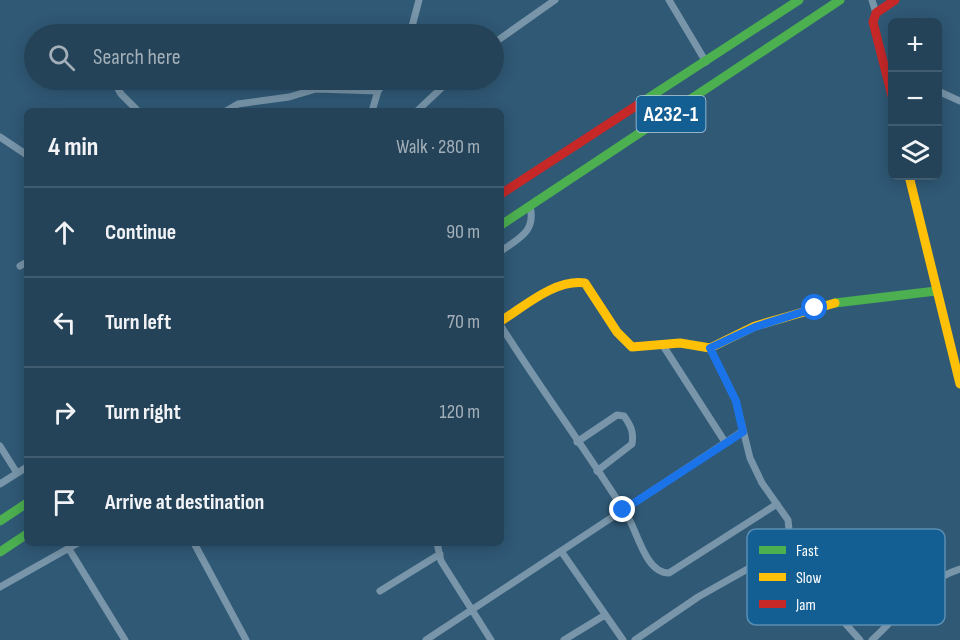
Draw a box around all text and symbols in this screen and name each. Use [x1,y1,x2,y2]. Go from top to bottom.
map controls [888,18,942,180]
button: + [888,18,942,72]
search box [24,24,504,90]
icon: search [45,41,78,74]
text: Search here [93,44,180,71]
button: − [888,72,942,126]
road number: A232-1 [636,96,706,132]
button: layers [888,126,942,180]
text: 4 min [48,132,98,163]
text: Walk · 280 m [396,135,480,159]
icon: ahead [48,216,81,249]
text: Continue [105,219,176,246]
text: 90 m [446,220,480,244]
route start [801,294,827,320]
icon: left [48,306,81,339]
text: Turn left [105,309,171,336]
text: 70 m [447,310,480,334]
icon: right [48,396,81,429]
text: Turn right [105,399,181,426]
text: 120 m [440,400,480,424]
icon: arrive [48,486,81,519]
text: Arrive at destination [105,489,264,516]
route end [609,496,635,522]
legend [747,529,945,625]
text: Fast [796,542,819,561]
text: Slow [796,569,821,588]
text: Jam [795,596,816,615]

